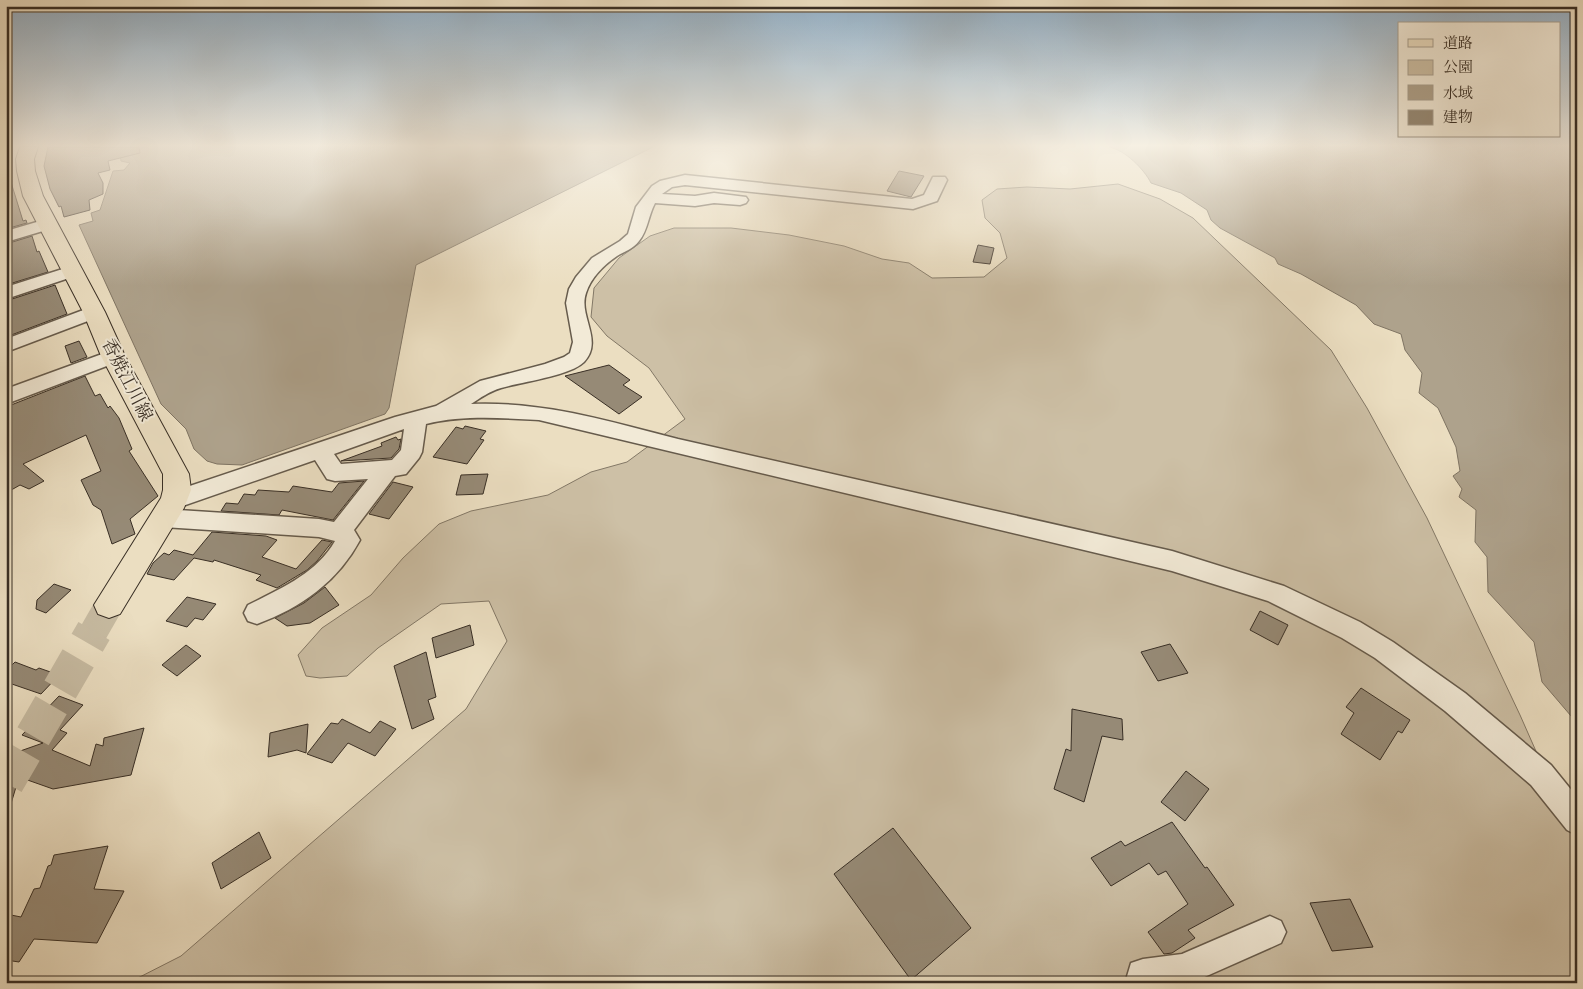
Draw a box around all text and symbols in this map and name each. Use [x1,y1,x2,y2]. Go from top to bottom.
legend [1398,22,1560,138]
text: 道路 [1443,33,1473,53]
text: 公園 [1443,57,1473,77]
text: 水域 [1443,83,1473,103]
text: 建物 [1443,107,1473,127]
street label: 香焼江川線 [95,334,159,426]

